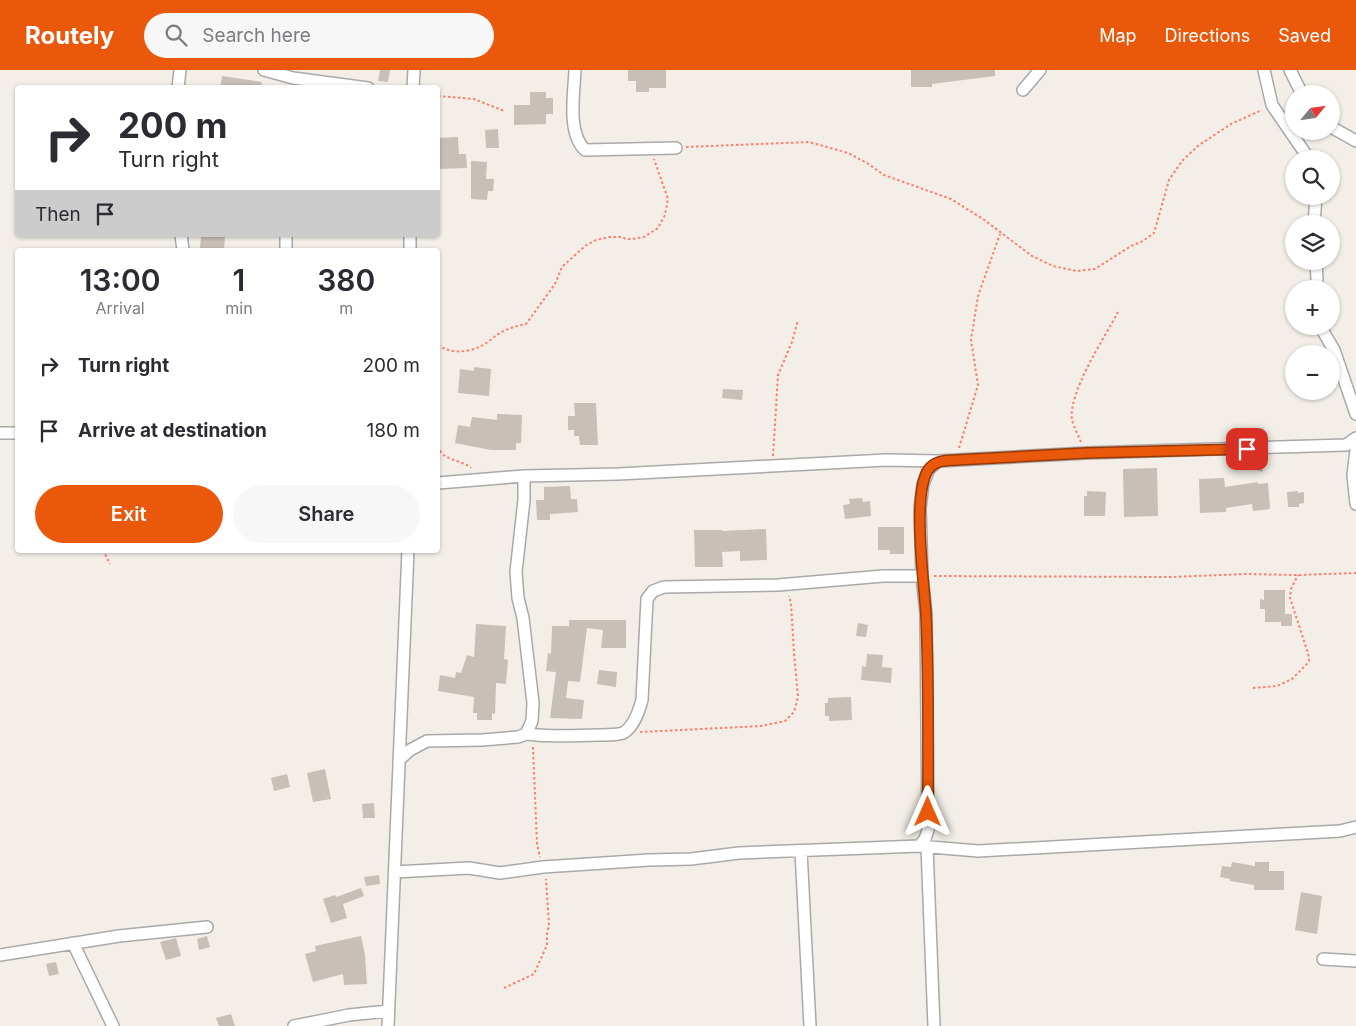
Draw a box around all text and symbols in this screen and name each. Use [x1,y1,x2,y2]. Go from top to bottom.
search box [144,13,494,58]
text: Routely [25,21,114,50]
icon: search [162,21,190,49]
text: Search here [202,24,311,47]
text: Map [1099,25,1137,46]
text: Directions [1165,25,1250,46]
text: Saved [1278,25,1331,46]
north arrow [1285,85,1340,140]
map controls [1285,85,1340,400]
text: 200 m [118,104,227,146]
icon: right [35,105,100,170]
text: Turn right [118,146,219,172]
button: search [1285,150,1340,205]
icon: arrive [91,200,119,228]
text: Then [35,203,81,226]
button: layers [1285,215,1340,270]
text: 13:00 [80,262,161,298]
text: 1 [233,262,245,298]
text: 380 [317,262,375,298]
button: + [1285,280,1340,335]
text: Arrival [96,298,145,318]
text: min [225,298,253,318]
text: m [339,298,353,318]
button: − [1285,345,1340,400]
icon: right [35,352,63,380]
text: Turn right [78,354,169,377]
text: 200 m [362,354,420,377]
icon: arrive [35,417,63,445]
text: Arrive at destination [78,419,267,442]
text: 180 m [367,419,420,442]
pin [1226,428,1268,470]
icon: arrive [1233,435,1261,463]
button: Exit [35,485,223,543]
button: Share [233,485,420,543]
position arrow [901,785,953,837]

